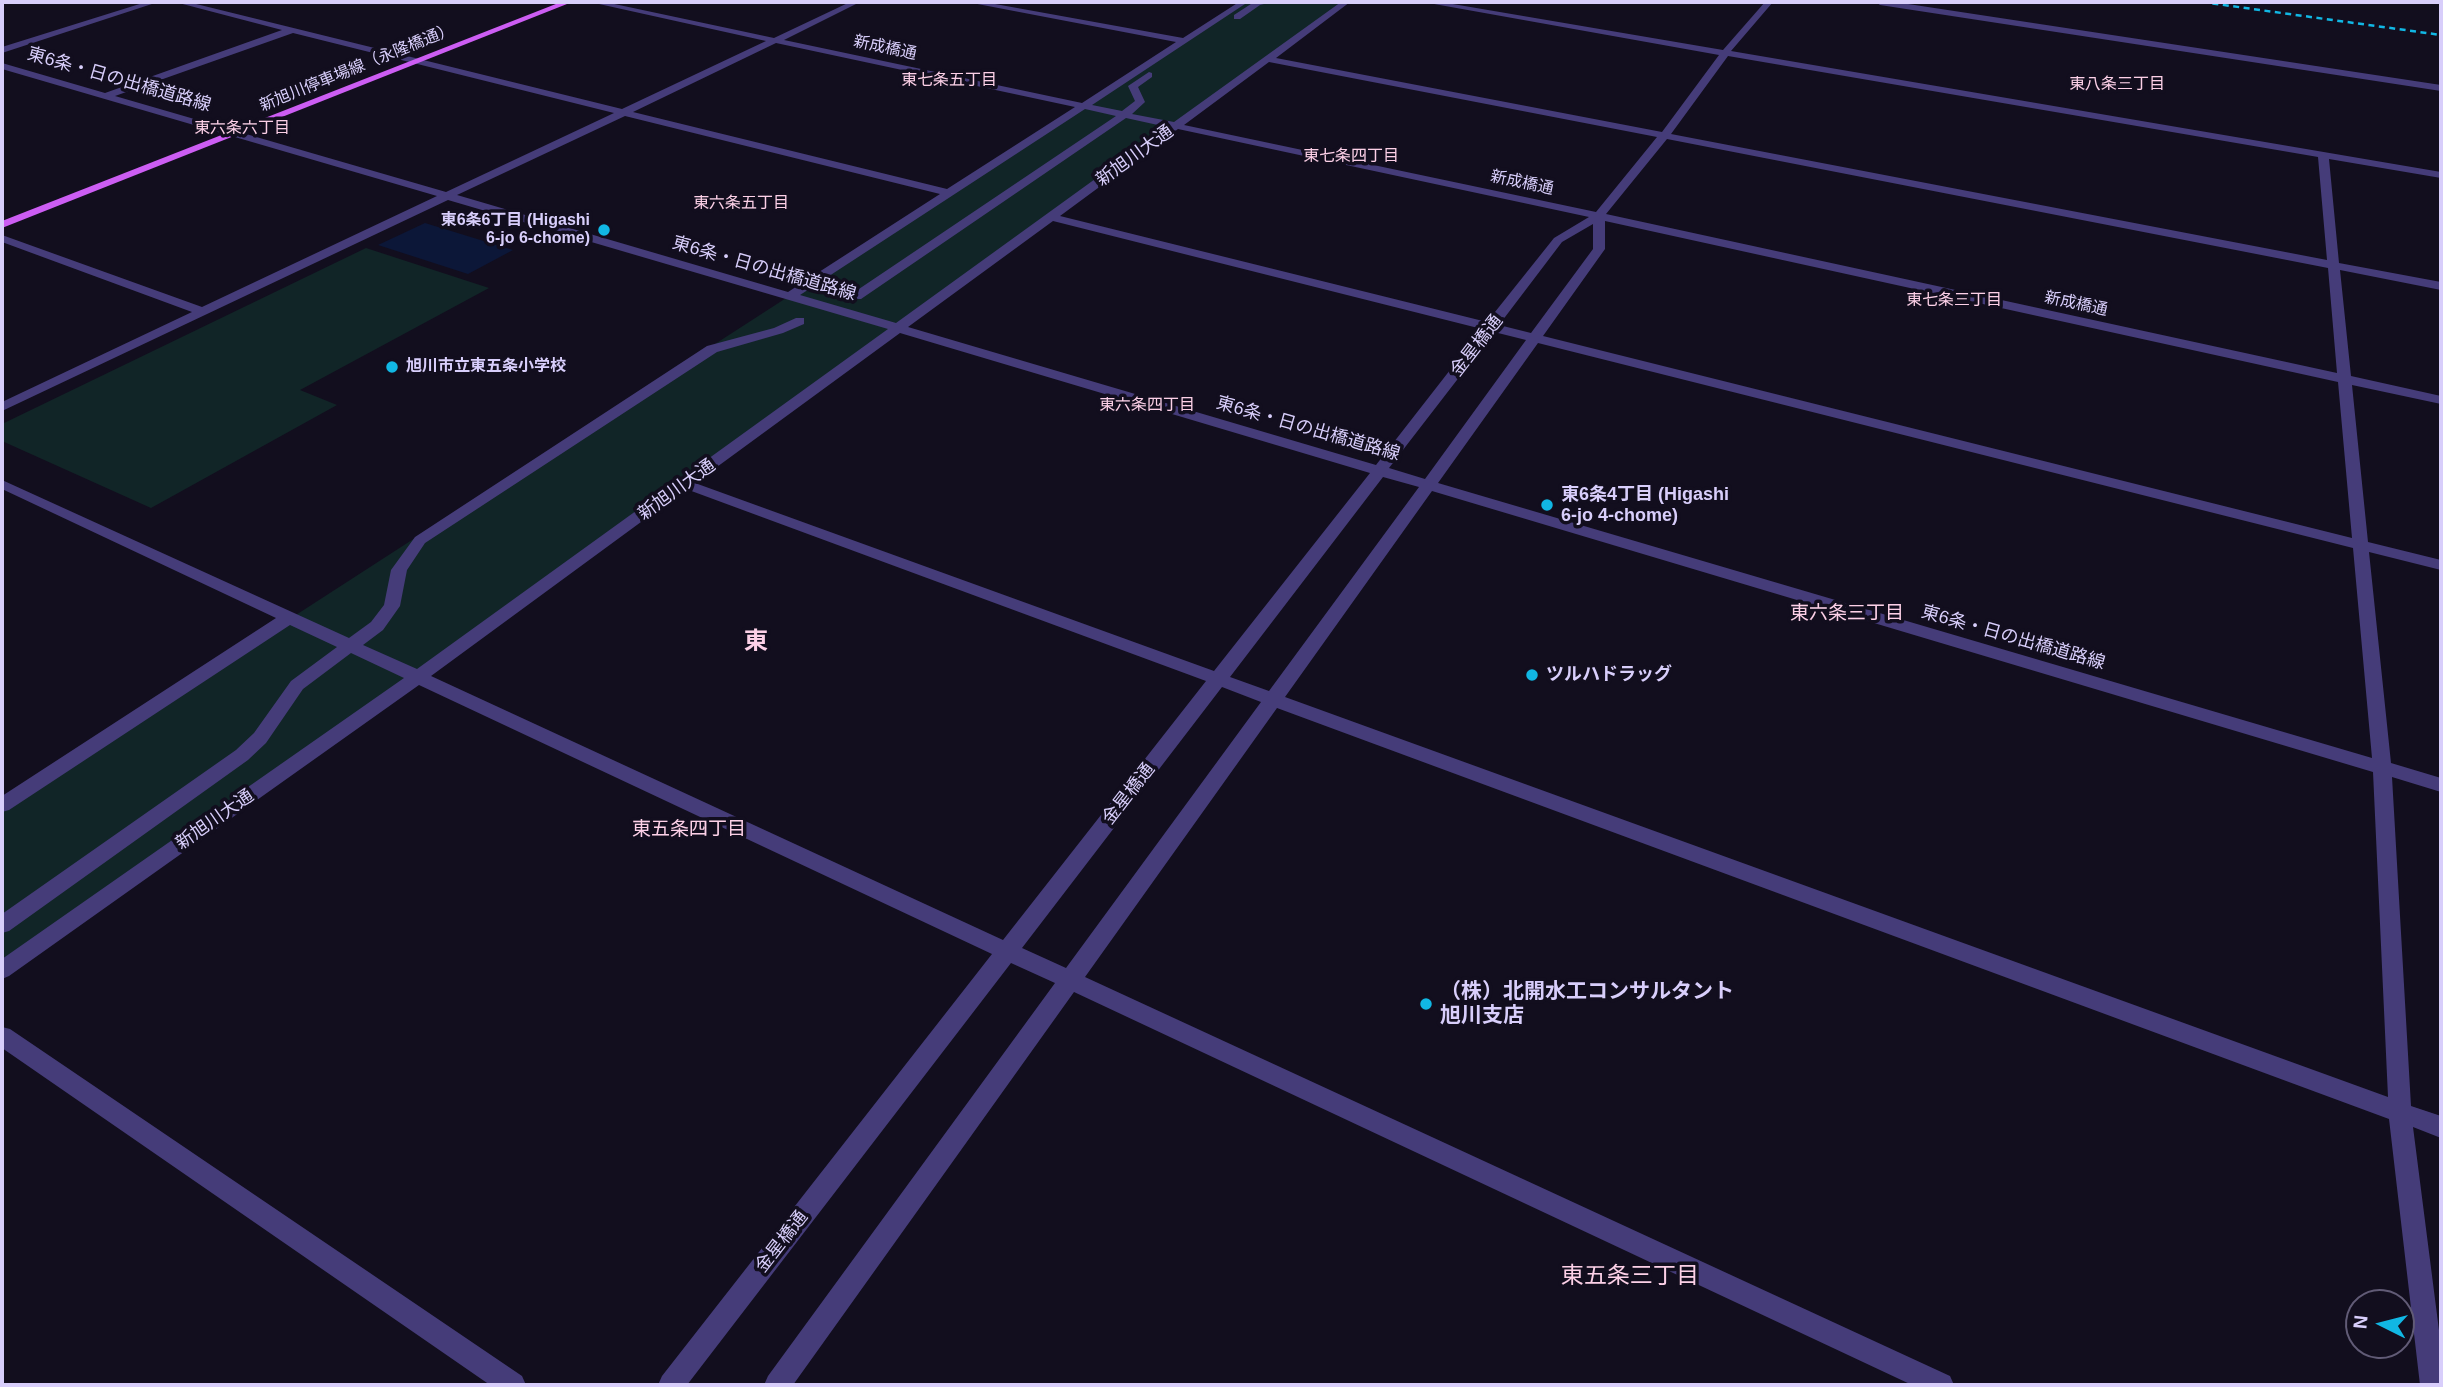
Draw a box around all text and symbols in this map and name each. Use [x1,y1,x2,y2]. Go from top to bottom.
street label: 新旭川停車場線（永隆橋通） [257,20,457,116]
street label: 新成橋通 [852,32,918,64]
street label: 東6条・日の出橋道路線 [25,43,213,117]
district label: 東七条五丁目 [901,71,997,91]
district label: 東八条三丁目 [2069,75,2165,95]
district label: 東六条六丁目 [194,119,290,139]
street label: 新旭川大通 [1092,121,1178,191]
district label: 東七条四丁目 [1303,147,1399,167]
street label: 新成橋通 [1489,167,1555,199]
district label: 東六条五丁目 [693,194,789,214]
place label: 東6条6丁目 (Higashi 6-jo 6-chome) [441,211,590,249]
marker: 東6条6丁目 (Higashi 6-jo 6-chome) [596,222,612,238]
street label: 東6条・日の出橋道路線 [670,232,858,306]
street label: 新成橋通 [2043,288,2109,320]
district label: 東七条三丁目 [1906,291,2002,311]
street label: 金星橋通 [1446,311,1508,381]
place label: 旭川市立東五条小学校 [406,357,566,377]
marker: 旭川市立東五条小学校 [384,359,400,375]
street label: 東6条・日の出橋道路線 [1214,392,1402,466]
district label: 東六条四丁目 [1099,396,1195,416]
street label: 新旭川大通 [634,455,720,525]
place label: 東6条4丁目 (Higashi 6-jo 4-chome) [1561,484,1729,526]
marker: 東6条4丁目 (Higashi 6-jo 4-chome) [1539,497,1555,513]
street label: 東6条・日の出橋道路線 [1919,601,2107,675]
district label: 東六条三丁目 [1790,603,1904,625]
district label: 東 [744,628,768,656]
place label: ツルハドラッグ [1546,664,1672,686]
marker: ツルハドラッグ [1524,667,1540,683]
street label: 金星橋通 [1098,759,1160,829]
street label: 新旭川大通 [172,785,258,855]
district label: 東五条四丁目 [632,819,746,841]
place label: （株）北開水工コンサルタント 旭川支店 [1440,979,1734,1029]
marker: （株）北開水工コンサルタント 旭川支店 [1418,996,1434,1012]
street label: 金星橋通 [751,1207,813,1277]
district label: 東五条三丁目 [1561,1263,1699,1291]
north arrow [2345,1289,2415,1359]
text: N [2349,1314,2372,1330]

